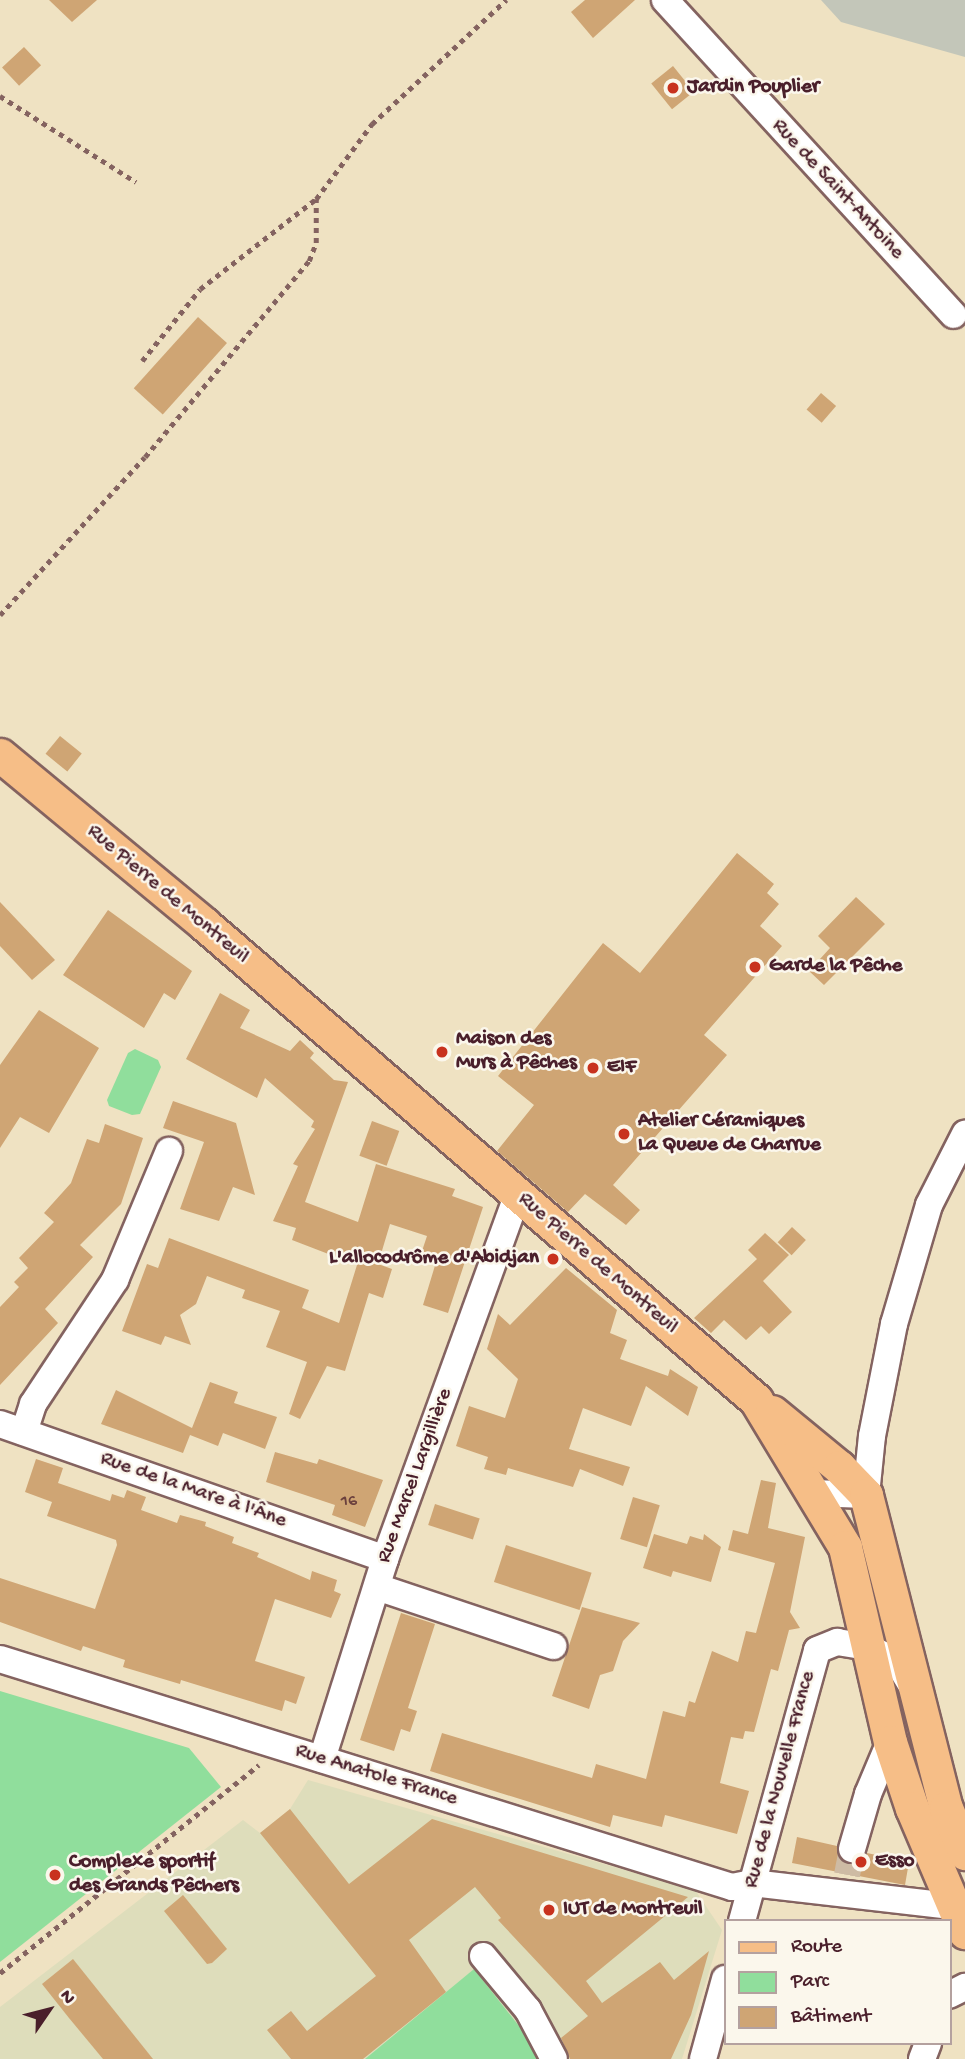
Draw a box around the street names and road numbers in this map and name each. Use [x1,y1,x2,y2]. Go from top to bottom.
street label: Rue de Saint-Antoine [765,114,909,266]
street label: Rue Pierre de Montreuil [81,820,253,970]
street label: Rue Pierre de Montreuil [512,1188,682,1340]
street label: Rue Marcel Largillière [373,1385,459,1567]
street label: Rue de la Mare à l'Âne [97,1447,289,1535]
street label: Rue de la Nouvelle France [740,1669,822,1891]
street label: Rue Anatole France [292,1739,460,1813]

